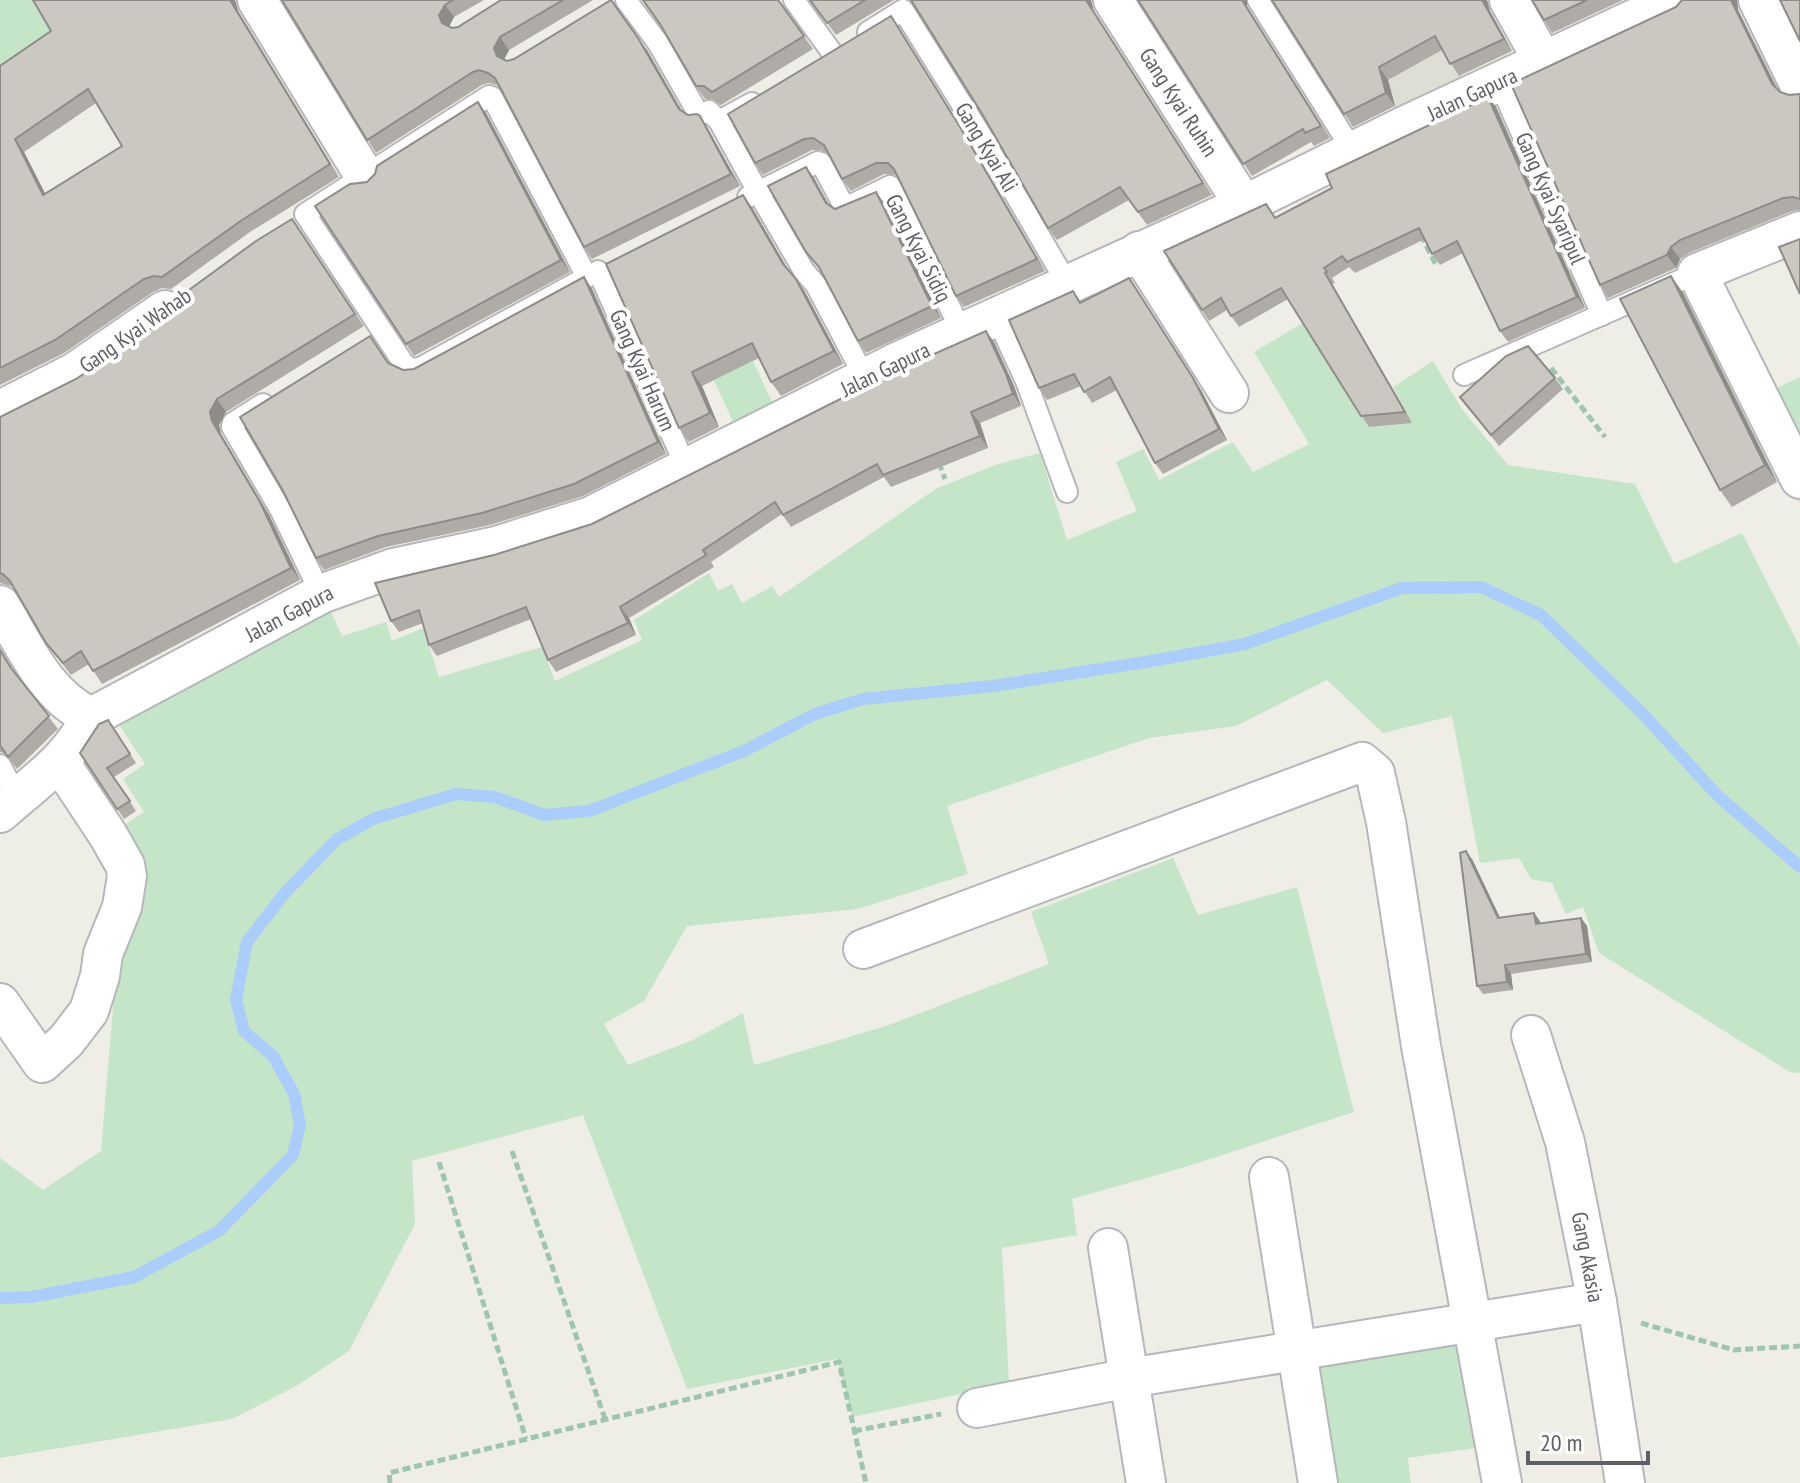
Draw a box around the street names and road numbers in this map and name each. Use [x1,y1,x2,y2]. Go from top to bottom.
street label: Gang Kyai Ruhin [1133,42,1225,162]
street label: Jalan Gapura [1422,61,1521,127]
street label: Gang Kyai Ali [949,97,1025,197]
street label: Gang Kyai Syaripul [1509,128,1593,269]
street label: Gang Kyai Sidiq [880,189,958,307]
street label: Gang Kyai Wahab [74,281,196,379]
street label: Gang Kyai Harum [604,305,682,435]
street label: Jalan Gapura [835,335,934,403]
street label: Jalan Gapura [239,578,338,648]
street label: Gang Akasia [1566,1209,1610,1305]

